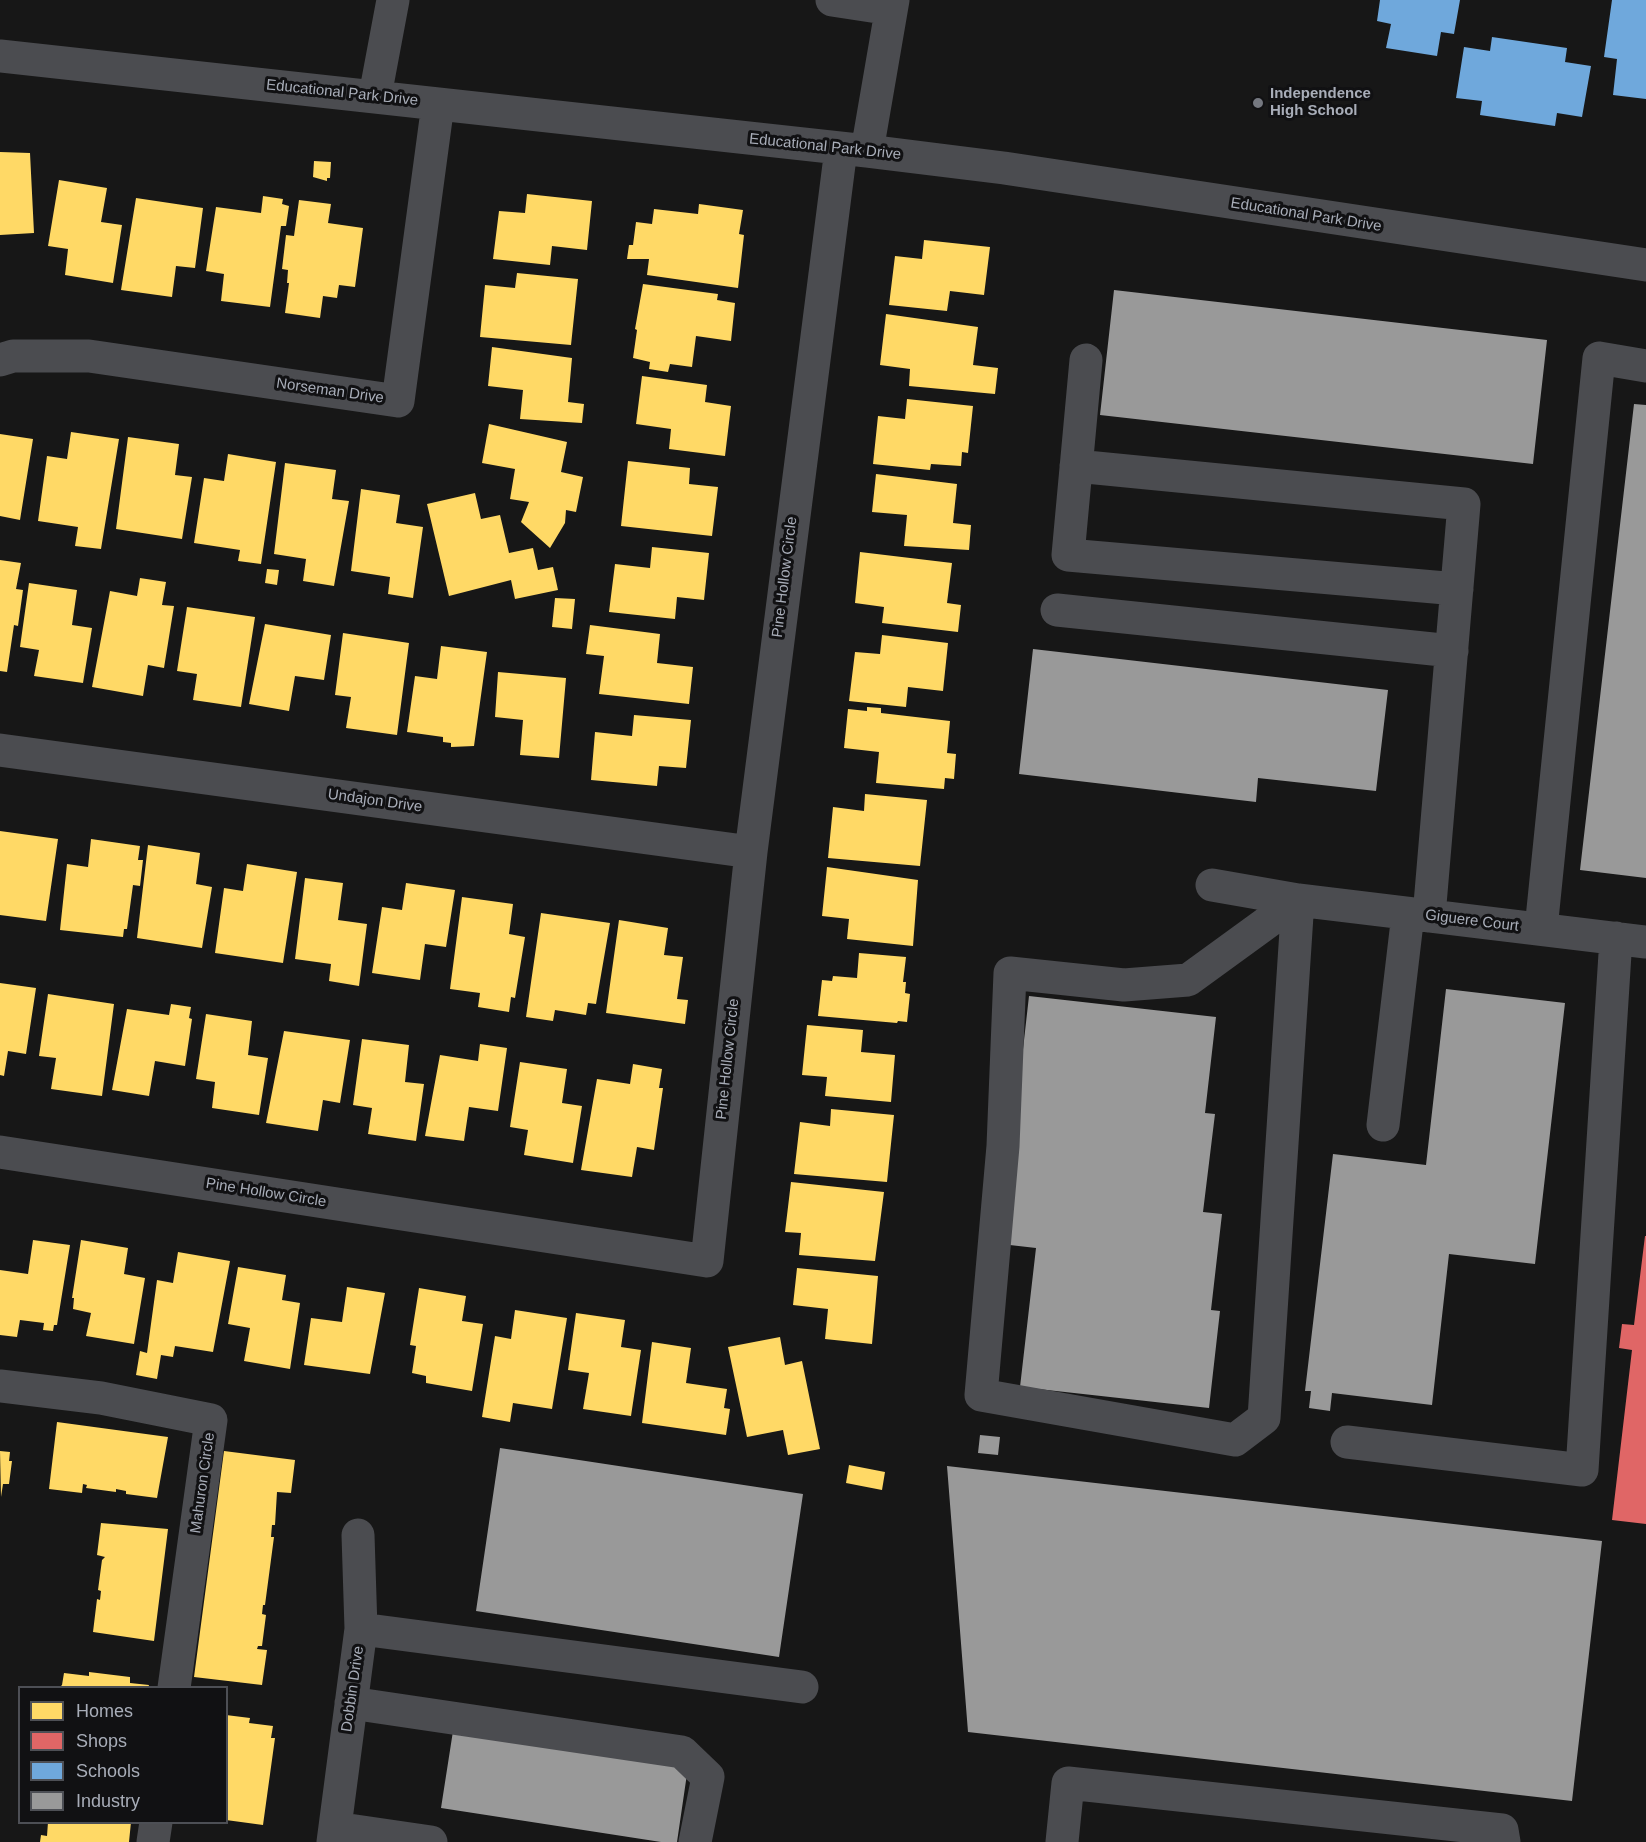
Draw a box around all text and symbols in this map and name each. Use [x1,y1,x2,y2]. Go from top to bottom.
street label: Educational Park Drive [265,76,419,110]
place label: Independence High School [1270,85,1371,120]
marker: Independence High School [1251,96,1265,110]
street label: Educational Park Drive [748,130,902,164]
street label: Educational Park Drive [1229,194,1383,236]
street label: Norseman Drive [275,375,385,407]
street label: Pine Hollow Circle [769,516,801,638]
street label: Undajon Drive [327,785,423,817]
street label: Giguere Court [1424,906,1520,936]
street label: Pine Hollow Circle [713,998,743,1120]
street label: Pine Hollow Circle [204,1175,328,1211]
street label: Mahuron Circle [187,1431,219,1535]
street label: Dobbin Drive [338,1645,368,1733]
legend [18,1686,228,1824]
text: Homes [76,1701,133,1721]
text: Shops [76,1731,127,1751]
text: Schools [76,1761,140,1781]
text: Industry [76,1791,140,1811]

